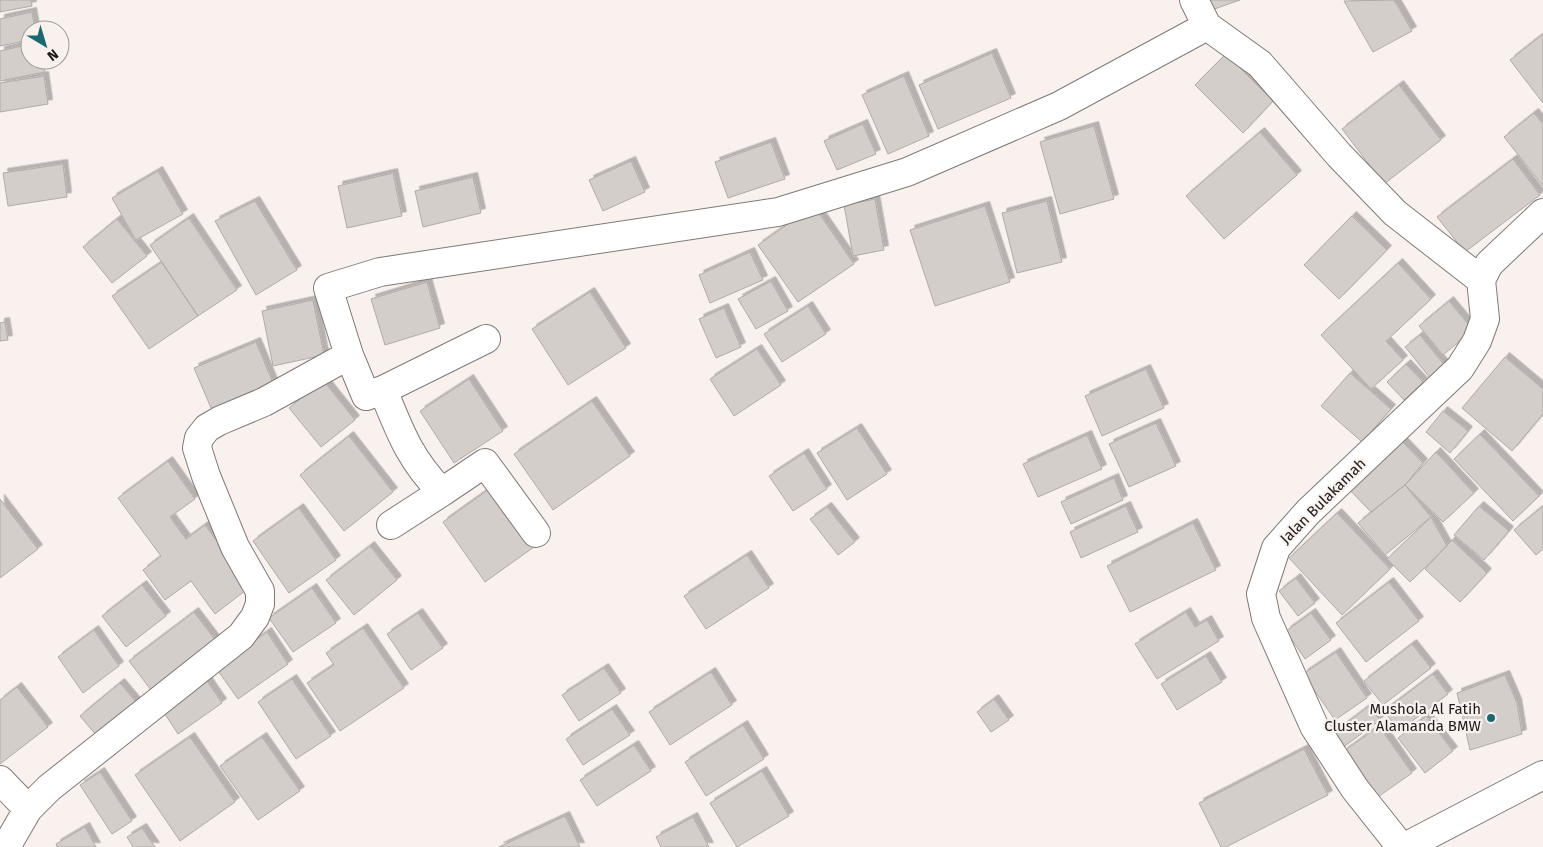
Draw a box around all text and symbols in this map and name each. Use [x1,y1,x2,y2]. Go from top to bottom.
north arrow [20,20,70,70]
text: N [44,45,62,64]
street label: Jalan Bulakamah [1276,454,1370,548]
place label: Mushola Al Fatih Cluster Alamanda BMW [1324,700,1482,735]
marker: Mushola Al Fatih Cluster Alamanda BMW [1485,712,1497,724]

